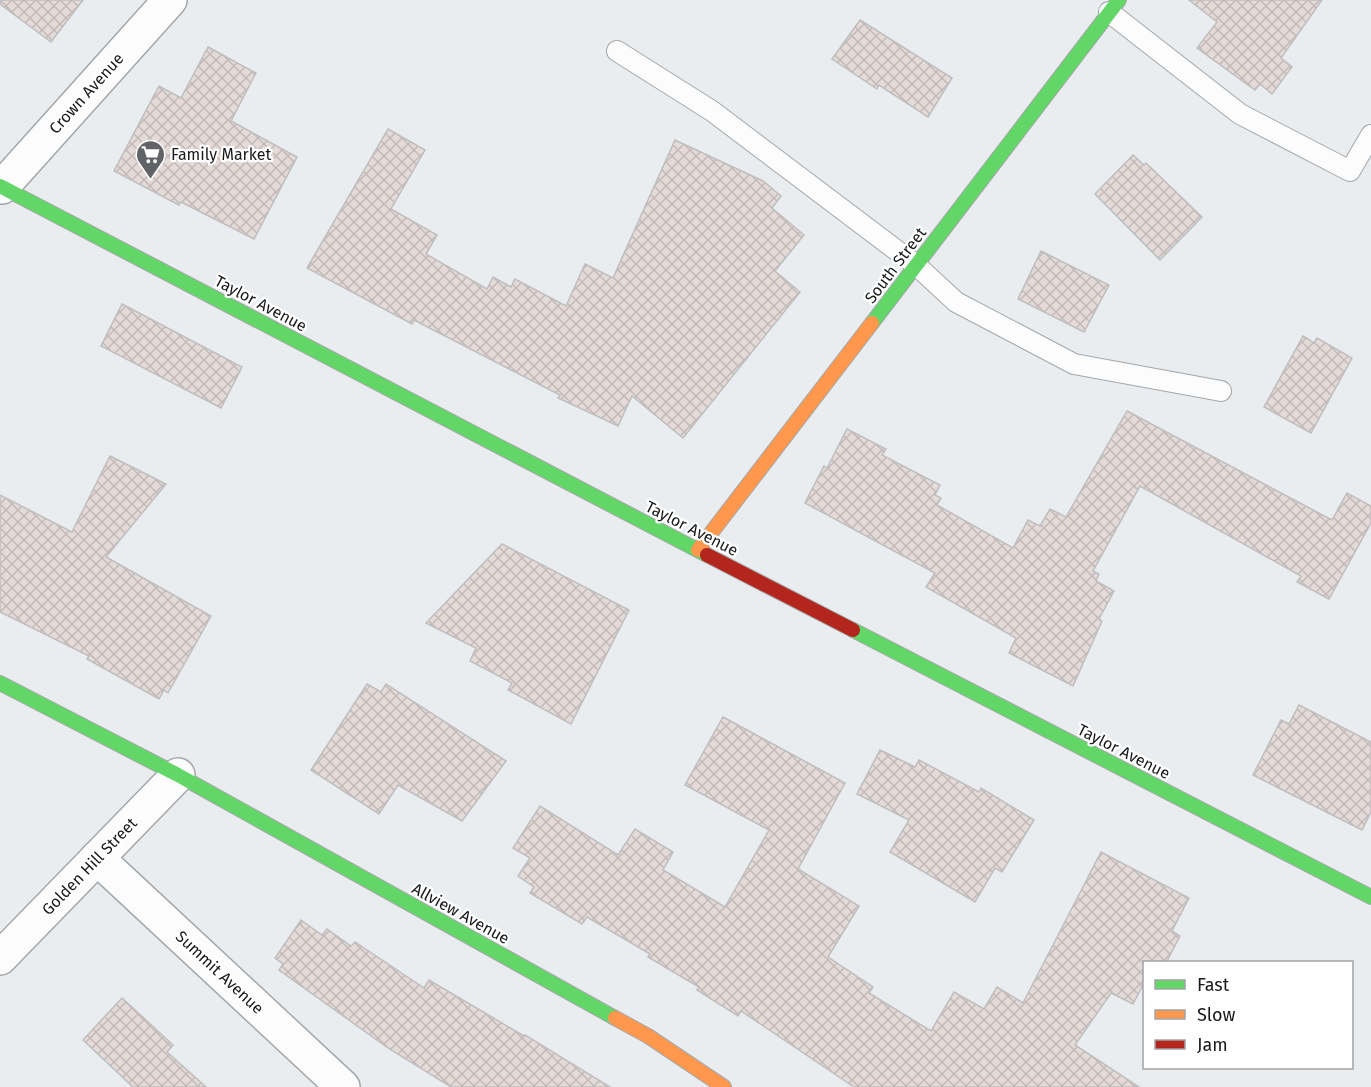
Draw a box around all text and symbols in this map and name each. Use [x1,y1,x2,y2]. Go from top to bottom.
street label: Crown Avenue [45,49,128,138]
supermarket icon: Family Market [134,138,166,180]
place label: Family Market [171,145,272,164]
street label: South Street [861,223,930,307]
street label: Taylor Avenue [212,271,310,336]
street label: Taylor Avenue [642,497,741,560]
street label: Taylor Avenue [1074,720,1173,783]
street label: Golden Hill Street [38,813,141,919]
street label: Allview Avenue [409,879,513,948]
street label: Summit Avenue [172,927,267,1018]
legend [1143,961,1353,1069]
text: Fast [1197,974,1230,996]
text: Slow [1197,1004,1236,1026]
text: Jam [1197,1034,1228,1056]

